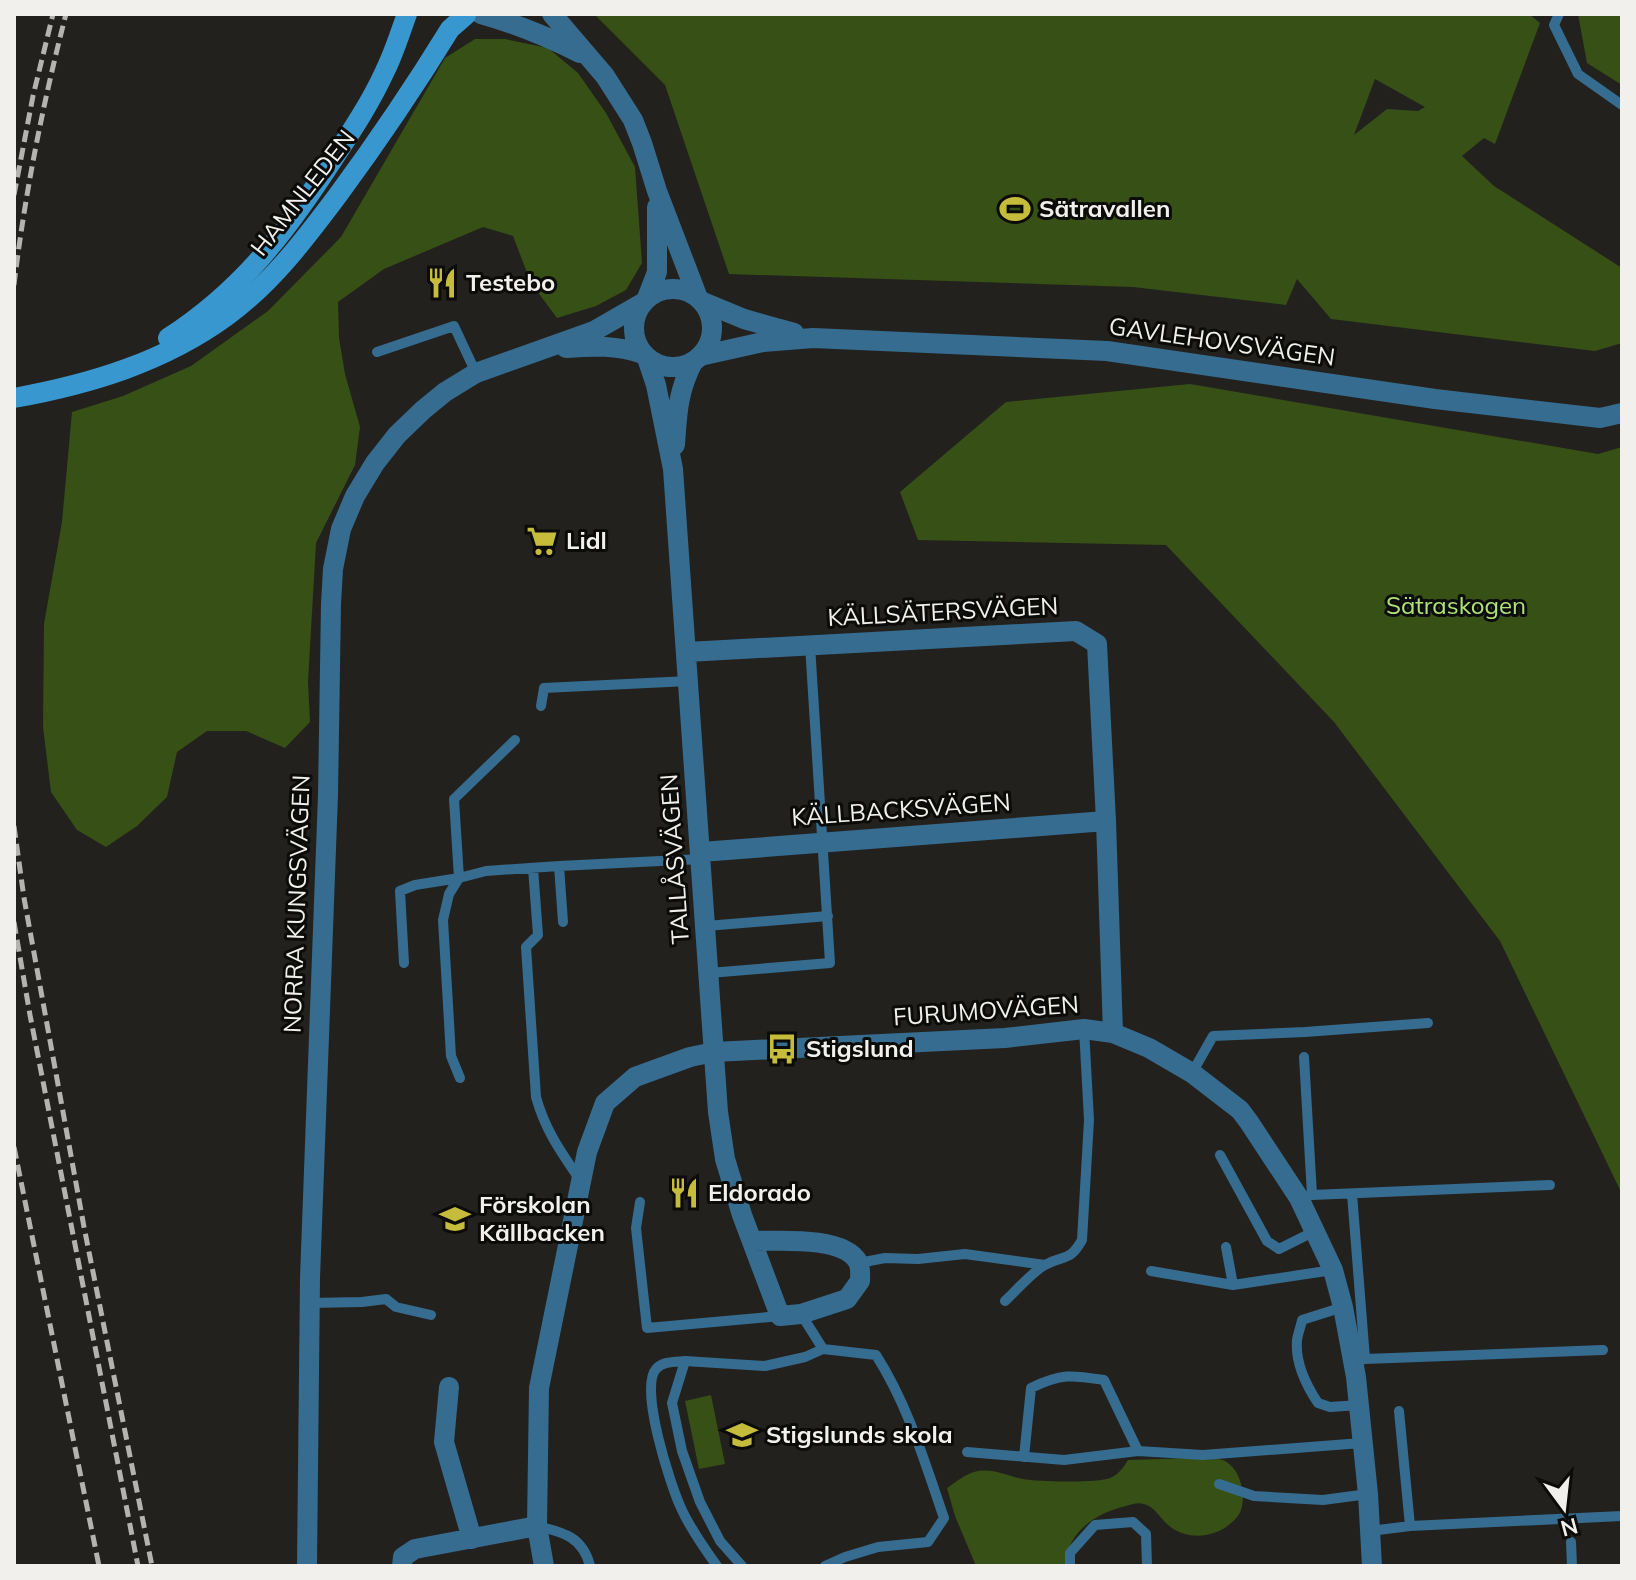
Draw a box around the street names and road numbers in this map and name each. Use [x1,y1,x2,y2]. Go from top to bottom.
street label: HAMNLEDEN [244,123,361,261]
street label: GAVLEHOVSVÄGEN [1107,310,1337,372]
street label: KÄLLSÄTERSVÄGEN [827,590,1059,632]
street label: TALLÅSVÄGEN [653,773,695,945]
street label: NORRA KUNGSVÄGEN [277,774,315,1034]
street label: KÄLLBACKSVÄGEN [790,786,1012,832]
street label: FURUMOVÄGEN [892,989,1080,1031]

